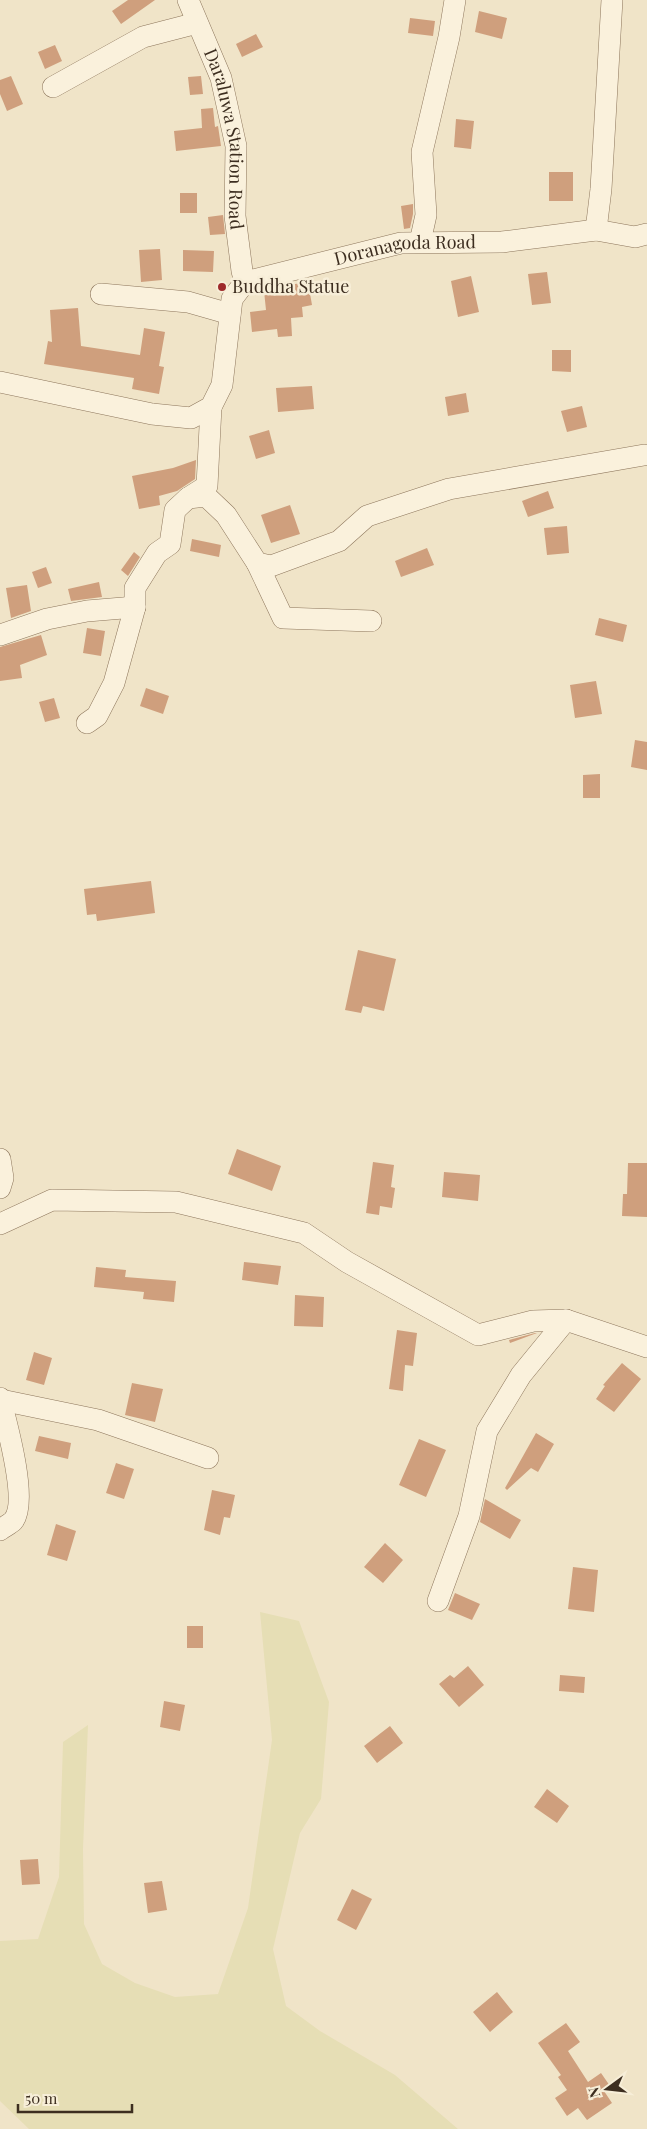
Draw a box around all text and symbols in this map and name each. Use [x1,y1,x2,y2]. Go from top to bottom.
street label: Daraluwa Station Road [199,45,250,232]
street label: Doranagoda Road [331,229,477,270]
place label: Buddha Statue [232,274,349,298]
marker: Buddha Statue [216,281,228,293]
north arrow [582,2064,632,2114]
scale bar [18,2082,131,2114]
text: N [583,2085,604,2100]
text: 50 m [25,2088,58,2108]

